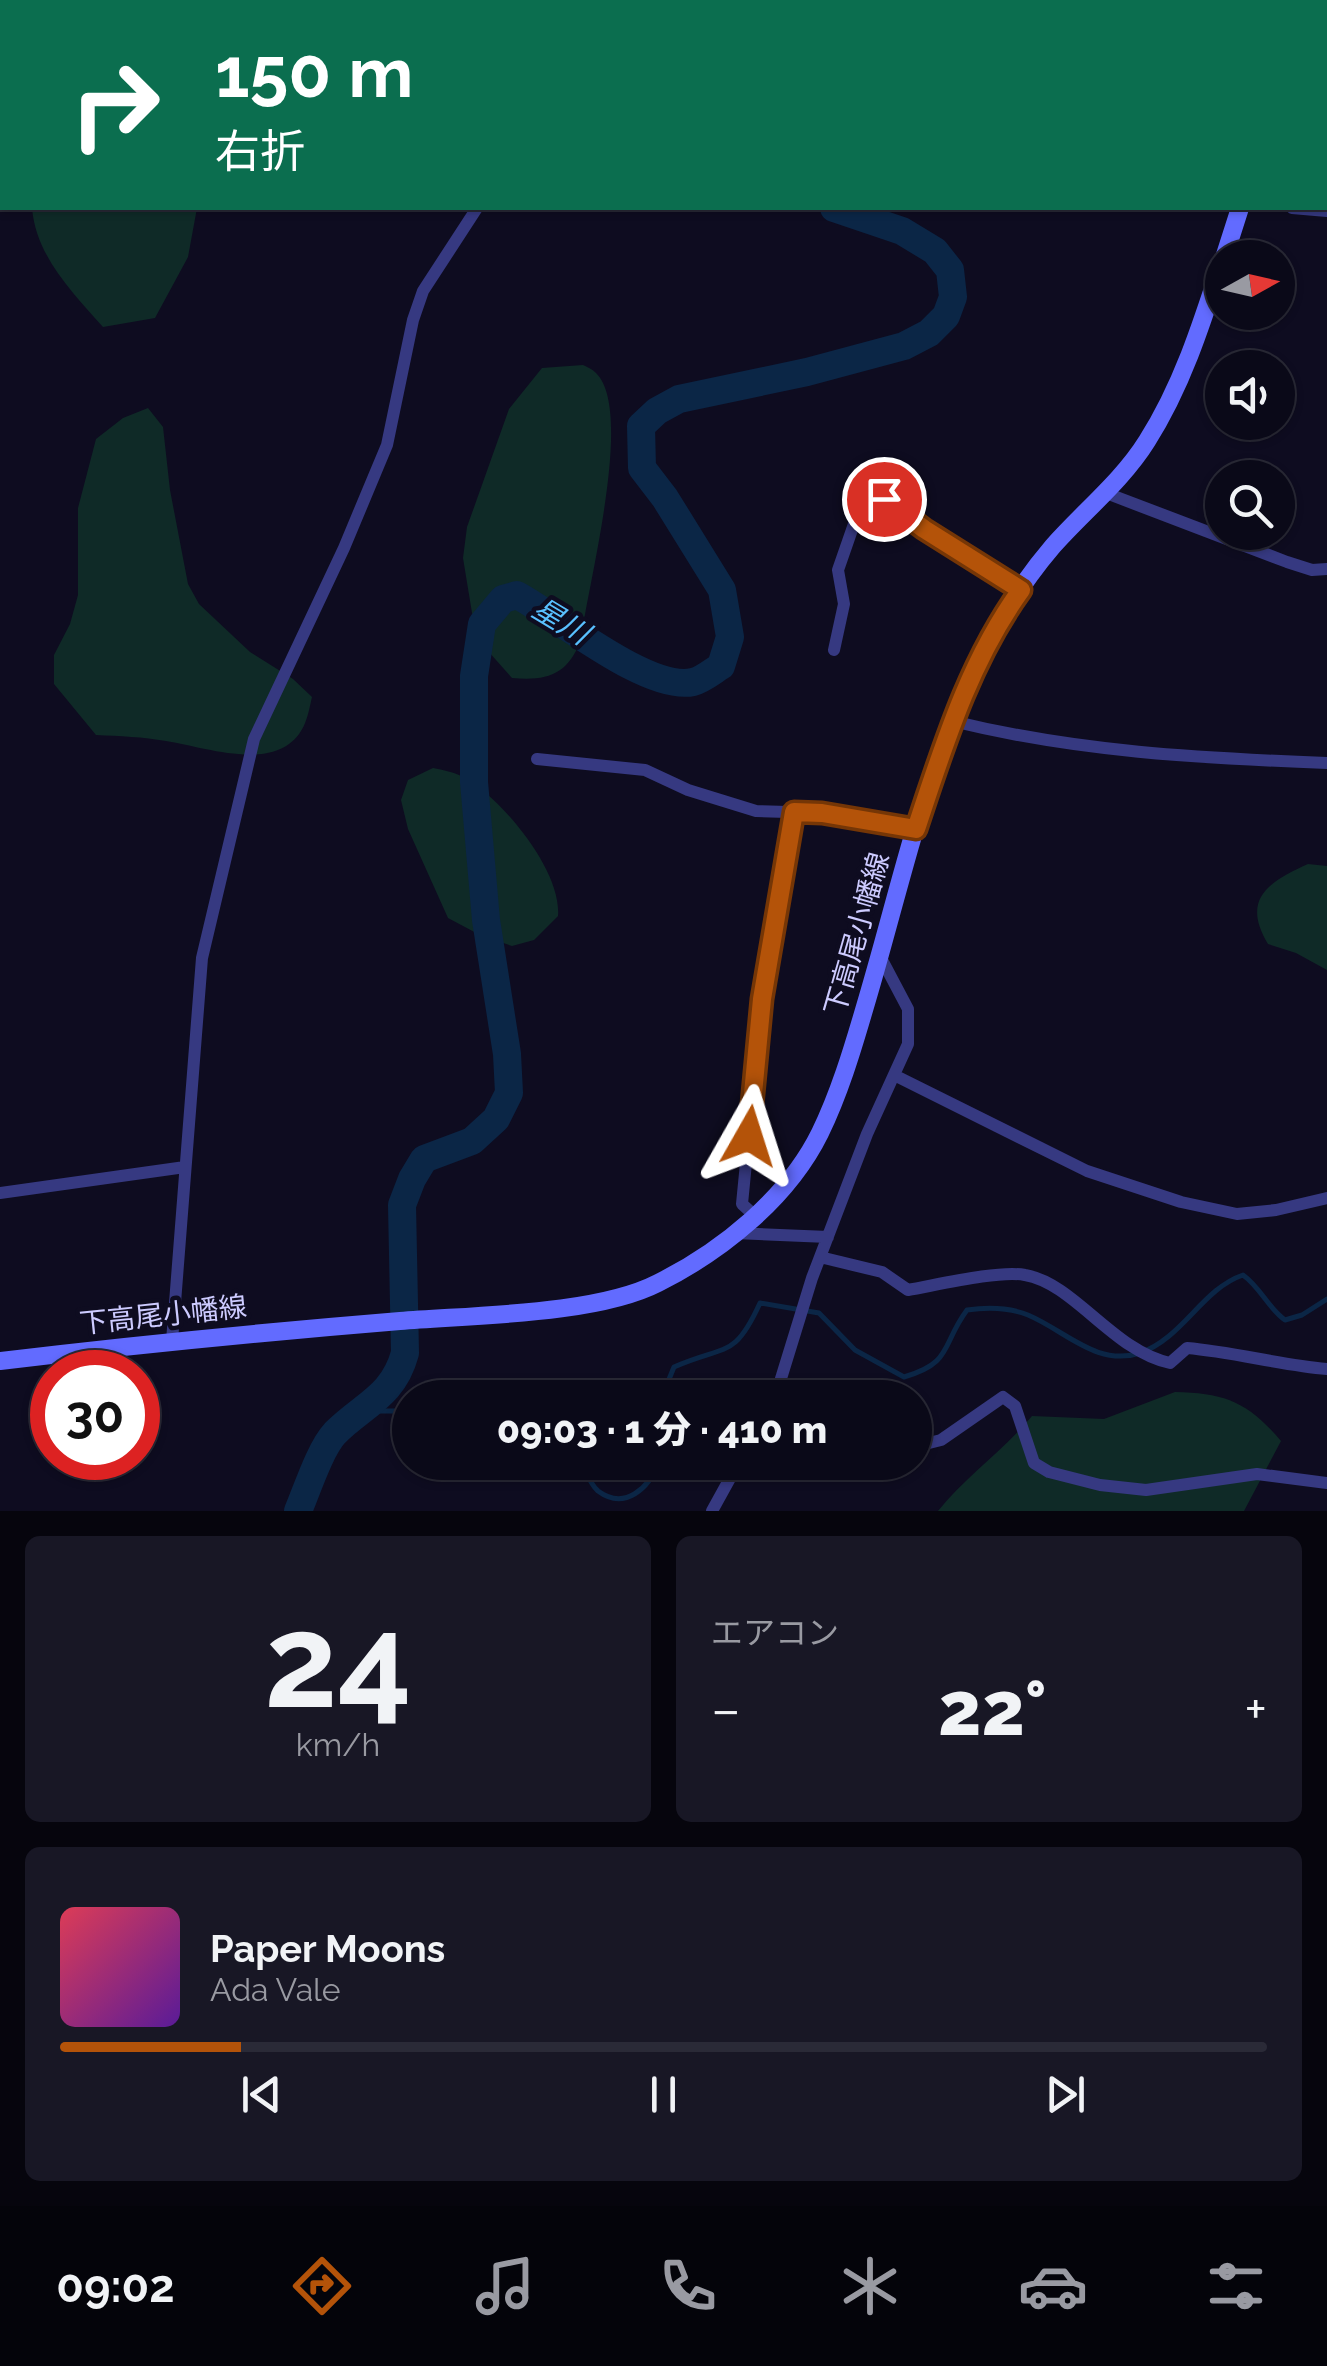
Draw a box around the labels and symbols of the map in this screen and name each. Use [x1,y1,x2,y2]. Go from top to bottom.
north arrow [1205,240,1295,330]
pin [842,457,927,542]
water label: 星川 [526,591,598,653]
street label: 下高尾小幡線 [818,849,896,1019]
position arrow [697,1084,801,1188]
street label: 下高尾小幡線 [78,1290,248,1340]
speed limit sign: 30 [30,1350,160,1480]

